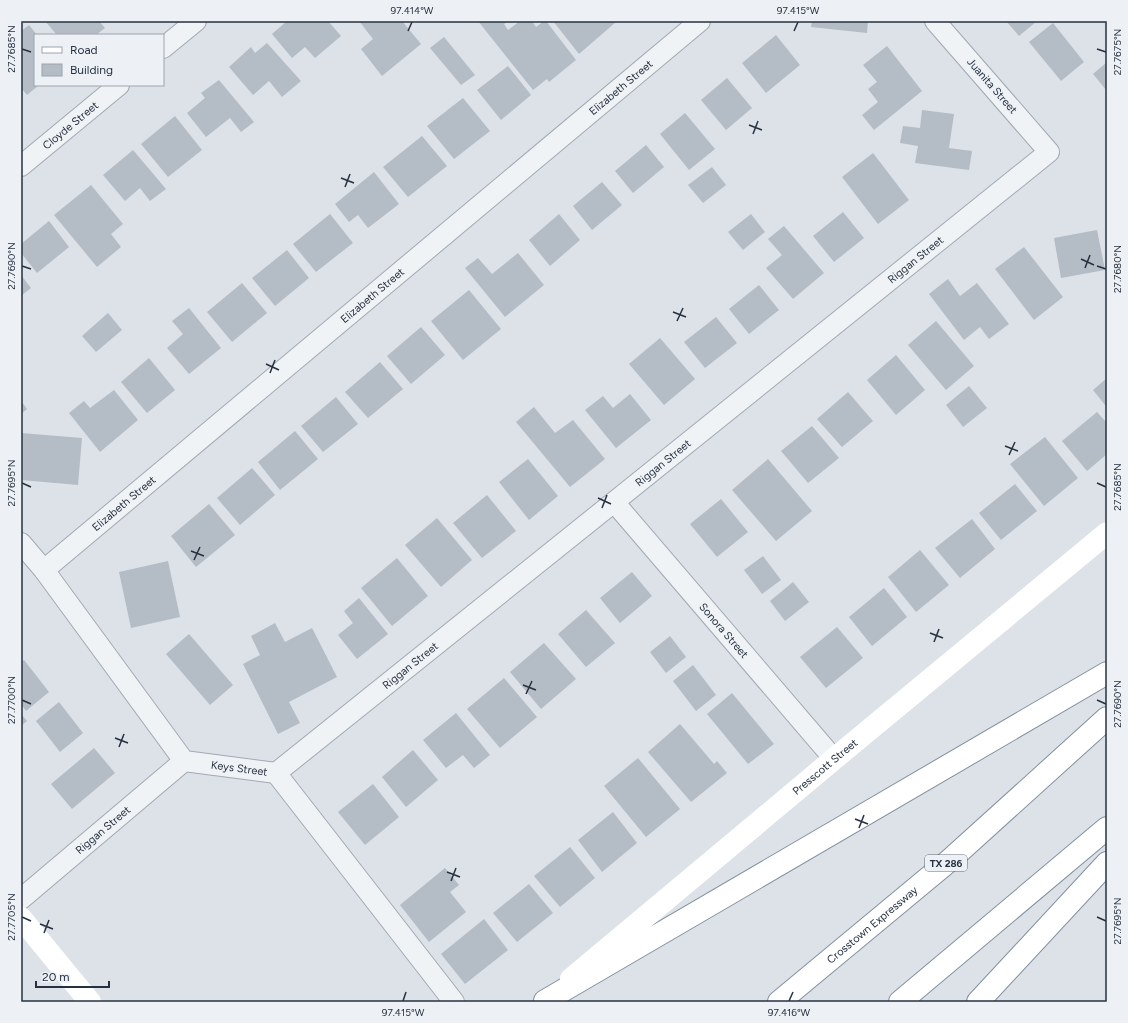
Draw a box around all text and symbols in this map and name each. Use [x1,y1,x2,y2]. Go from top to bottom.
text: 97.414°W [391,4,434,17]
text: 97.415°W [777,4,820,17]
text: 27.7685°N [5,25,18,73]
text: 27.7675°N [1111,29,1124,75]
legend [34,34,164,86]
text: Road [70,43,98,57]
street label: Juanita Street [964,56,1020,116]
street label: Elizabeth Street [586,57,655,118]
text: Building [70,63,113,77]
street label: Cloyde Street [40,98,101,152]
street label: Riggan Street [885,233,946,286]
text: 27.7690°N [5,242,18,290]
text: 27.7680°N [1111,245,1124,293]
street label: Elizabeth Street [338,265,407,326]
street label: Riggan Street [632,436,693,489]
text: 27.7695°N [5,460,18,506]
text: 27.7685°N [1111,463,1124,511]
street label: Elizabeth Street [89,473,158,534]
street label: Sonora Street [697,600,751,661]
street label: Riggan Street [380,639,441,692]
text: 27.7700°N [5,676,18,724]
text: 27.7690°N [1111,680,1124,728]
street label: Presscott Street [790,736,860,797]
street label: Keys Street [210,758,268,778]
street label: Riggan Street [73,803,133,857]
road number: TX 286 [925,855,967,871]
street label: Crosstown Expressway [824,883,920,966]
text: 27.7705°N [5,893,18,941]
text: 27.7695°N [1111,898,1124,944]
scale bar [36,963,109,989]
text: 20 m [42,970,70,984]
text: 97.415°W [382,1006,425,1019]
text: 97.416°W [768,1006,811,1019]

